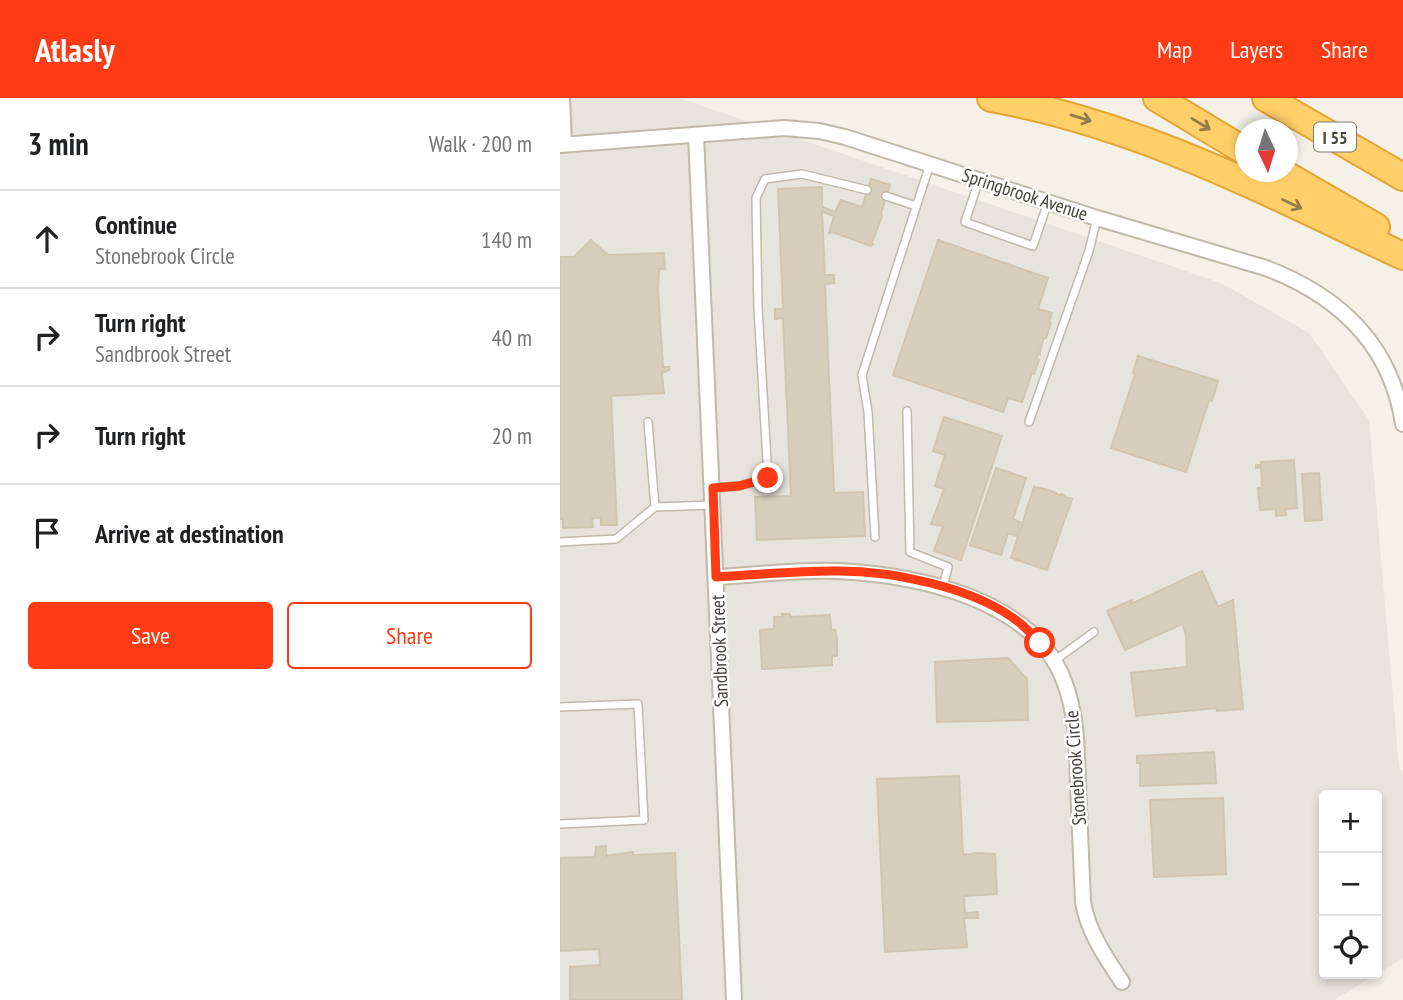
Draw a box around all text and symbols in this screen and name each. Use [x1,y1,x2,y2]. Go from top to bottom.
text: Atlasly [35,28,115,71]
text: Map [1157,34,1192,65]
text: Layers [1230,34,1283,65]
text: Share [1321,34,1368,65]
one-way arrow [1070,113,1092,125]
one-way arrow [1191,118,1211,132]
north arrow [1235,119,1298,182]
road number: I 55 [1314,122,1356,152]
text: 3 min [28,124,89,163]
text: Walk · 200 m [429,129,532,158]
street label: Springbrook Avenue [959,162,1091,226]
one-way arrow [1280,198,1302,211]
text: Continue [95,208,177,241]
icon: ahead [28,220,66,258]
text: 140 m [481,225,532,254]
text: Stonebrook Circle [95,241,235,270]
text: Turn right [95,306,186,339]
icon: right [28,318,66,356]
text: 40 m [491,323,532,352]
text: Sandbrook Street [95,339,231,368]
icon: right [28,416,66,454]
text: Turn right [95,419,186,452]
text: 20 m [491,421,532,450]
route end [752,462,783,493]
icon: arrive [28,514,66,552]
text: Arrive at destination [95,517,284,550]
street label: Sandbrook Street [705,594,733,708]
button: Save [28,602,273,669]
button: Share [287,602,532,669]
route start [1024,627,1055,658]
street label: Stonebrook Circle [1059,709,1091,826]
map controls [1319,790,1382,979]
button: + [1319,790,1382,853]
button: − [1319,853,1382,916]
button: locate [1319,916,1382,979]

